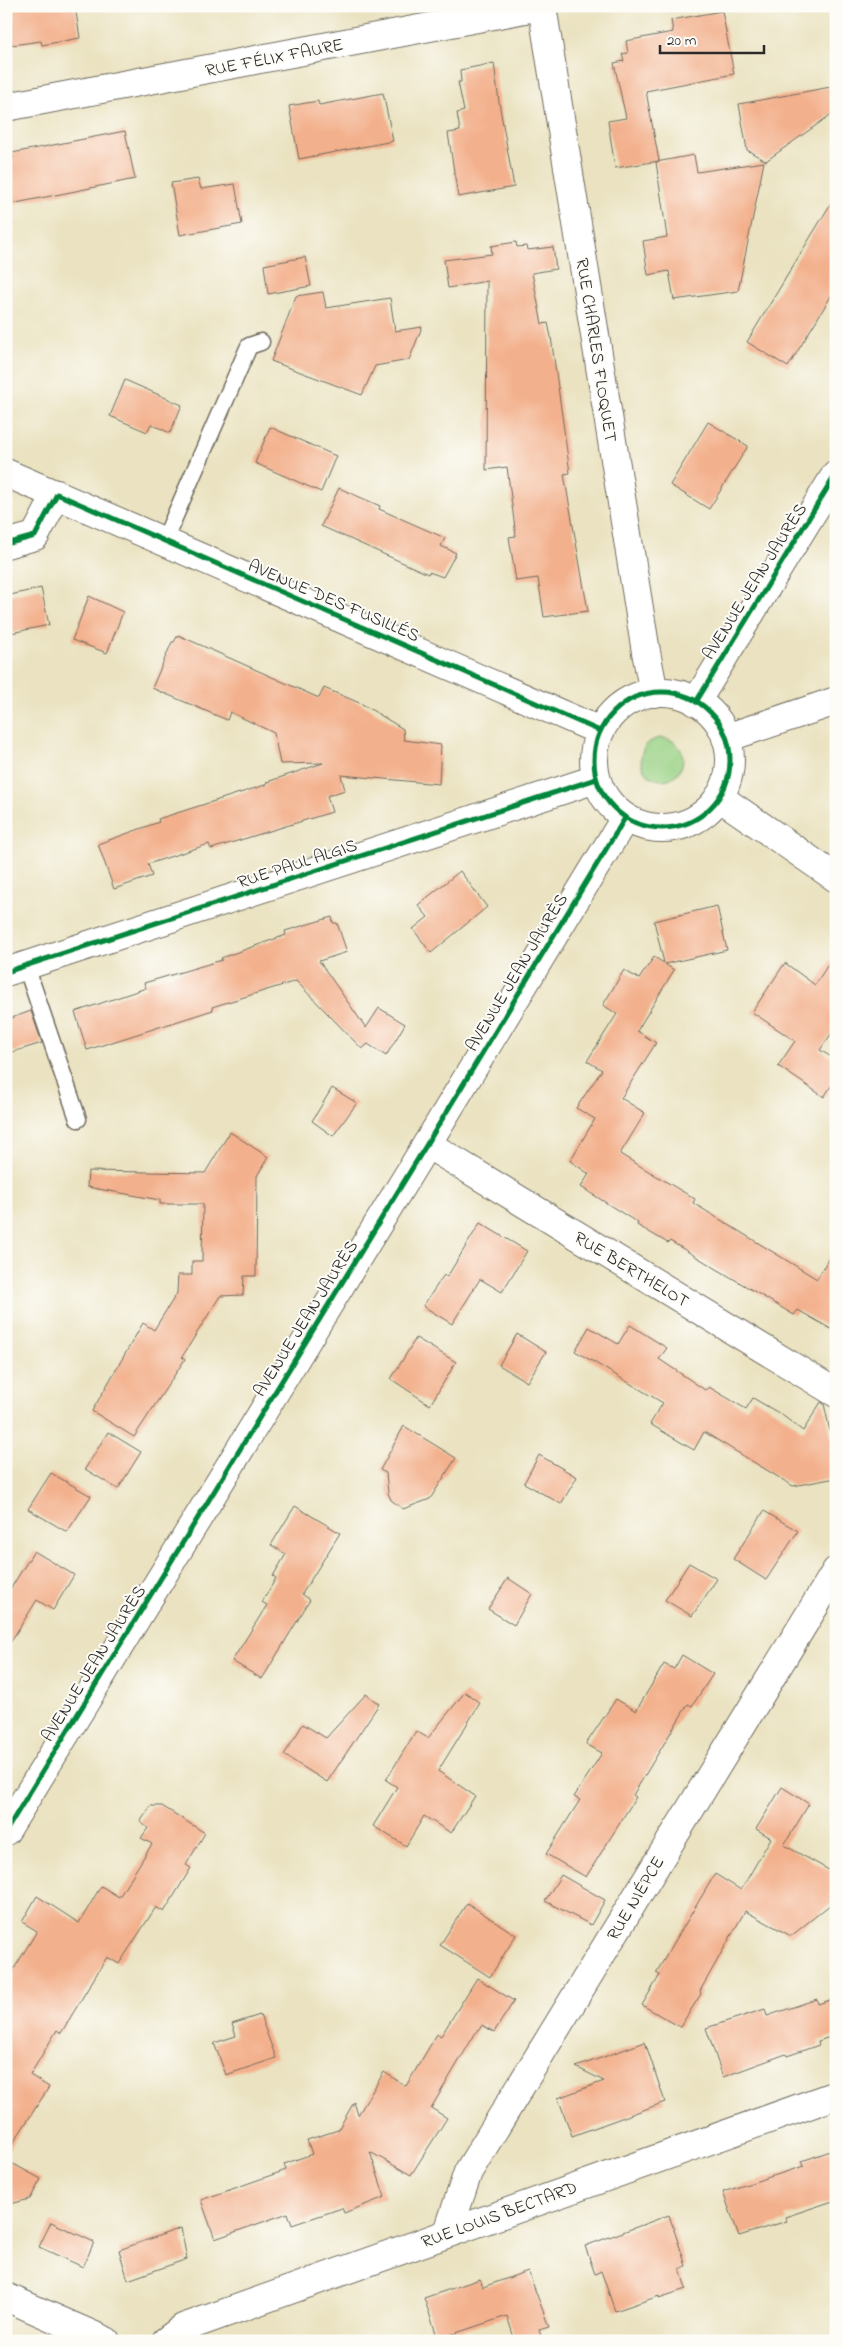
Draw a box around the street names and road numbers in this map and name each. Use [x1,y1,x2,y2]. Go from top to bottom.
street label: RUE FÉLIX FAURE [203,33,346,85]
street label: RUE CHARLES FLOQUET [568,256,622,444]
street label: AVENUE JEAN JAURÈS [697,499,815,665]
street label: AVENUE DES FUSILLÉS [243,554,423,650]
street label: RUE PAUL ALGIS [234,833,361,897]
street label: AVENUE JEAN JAURÈS [460,889,575,1057]
street label: RUE BERTHELOT [568,1226,693,1315]
street label: AVENUE JEAN JAURÈS [248,1236,366,1402]
street label: AVENUE JEAN JAURÈS [36,1581,154,1747]
street label: RUE NIÉPCE [601,1852,672,1946]
street label: RUE LOUIS BECTARD [418,2176,581,2256]

